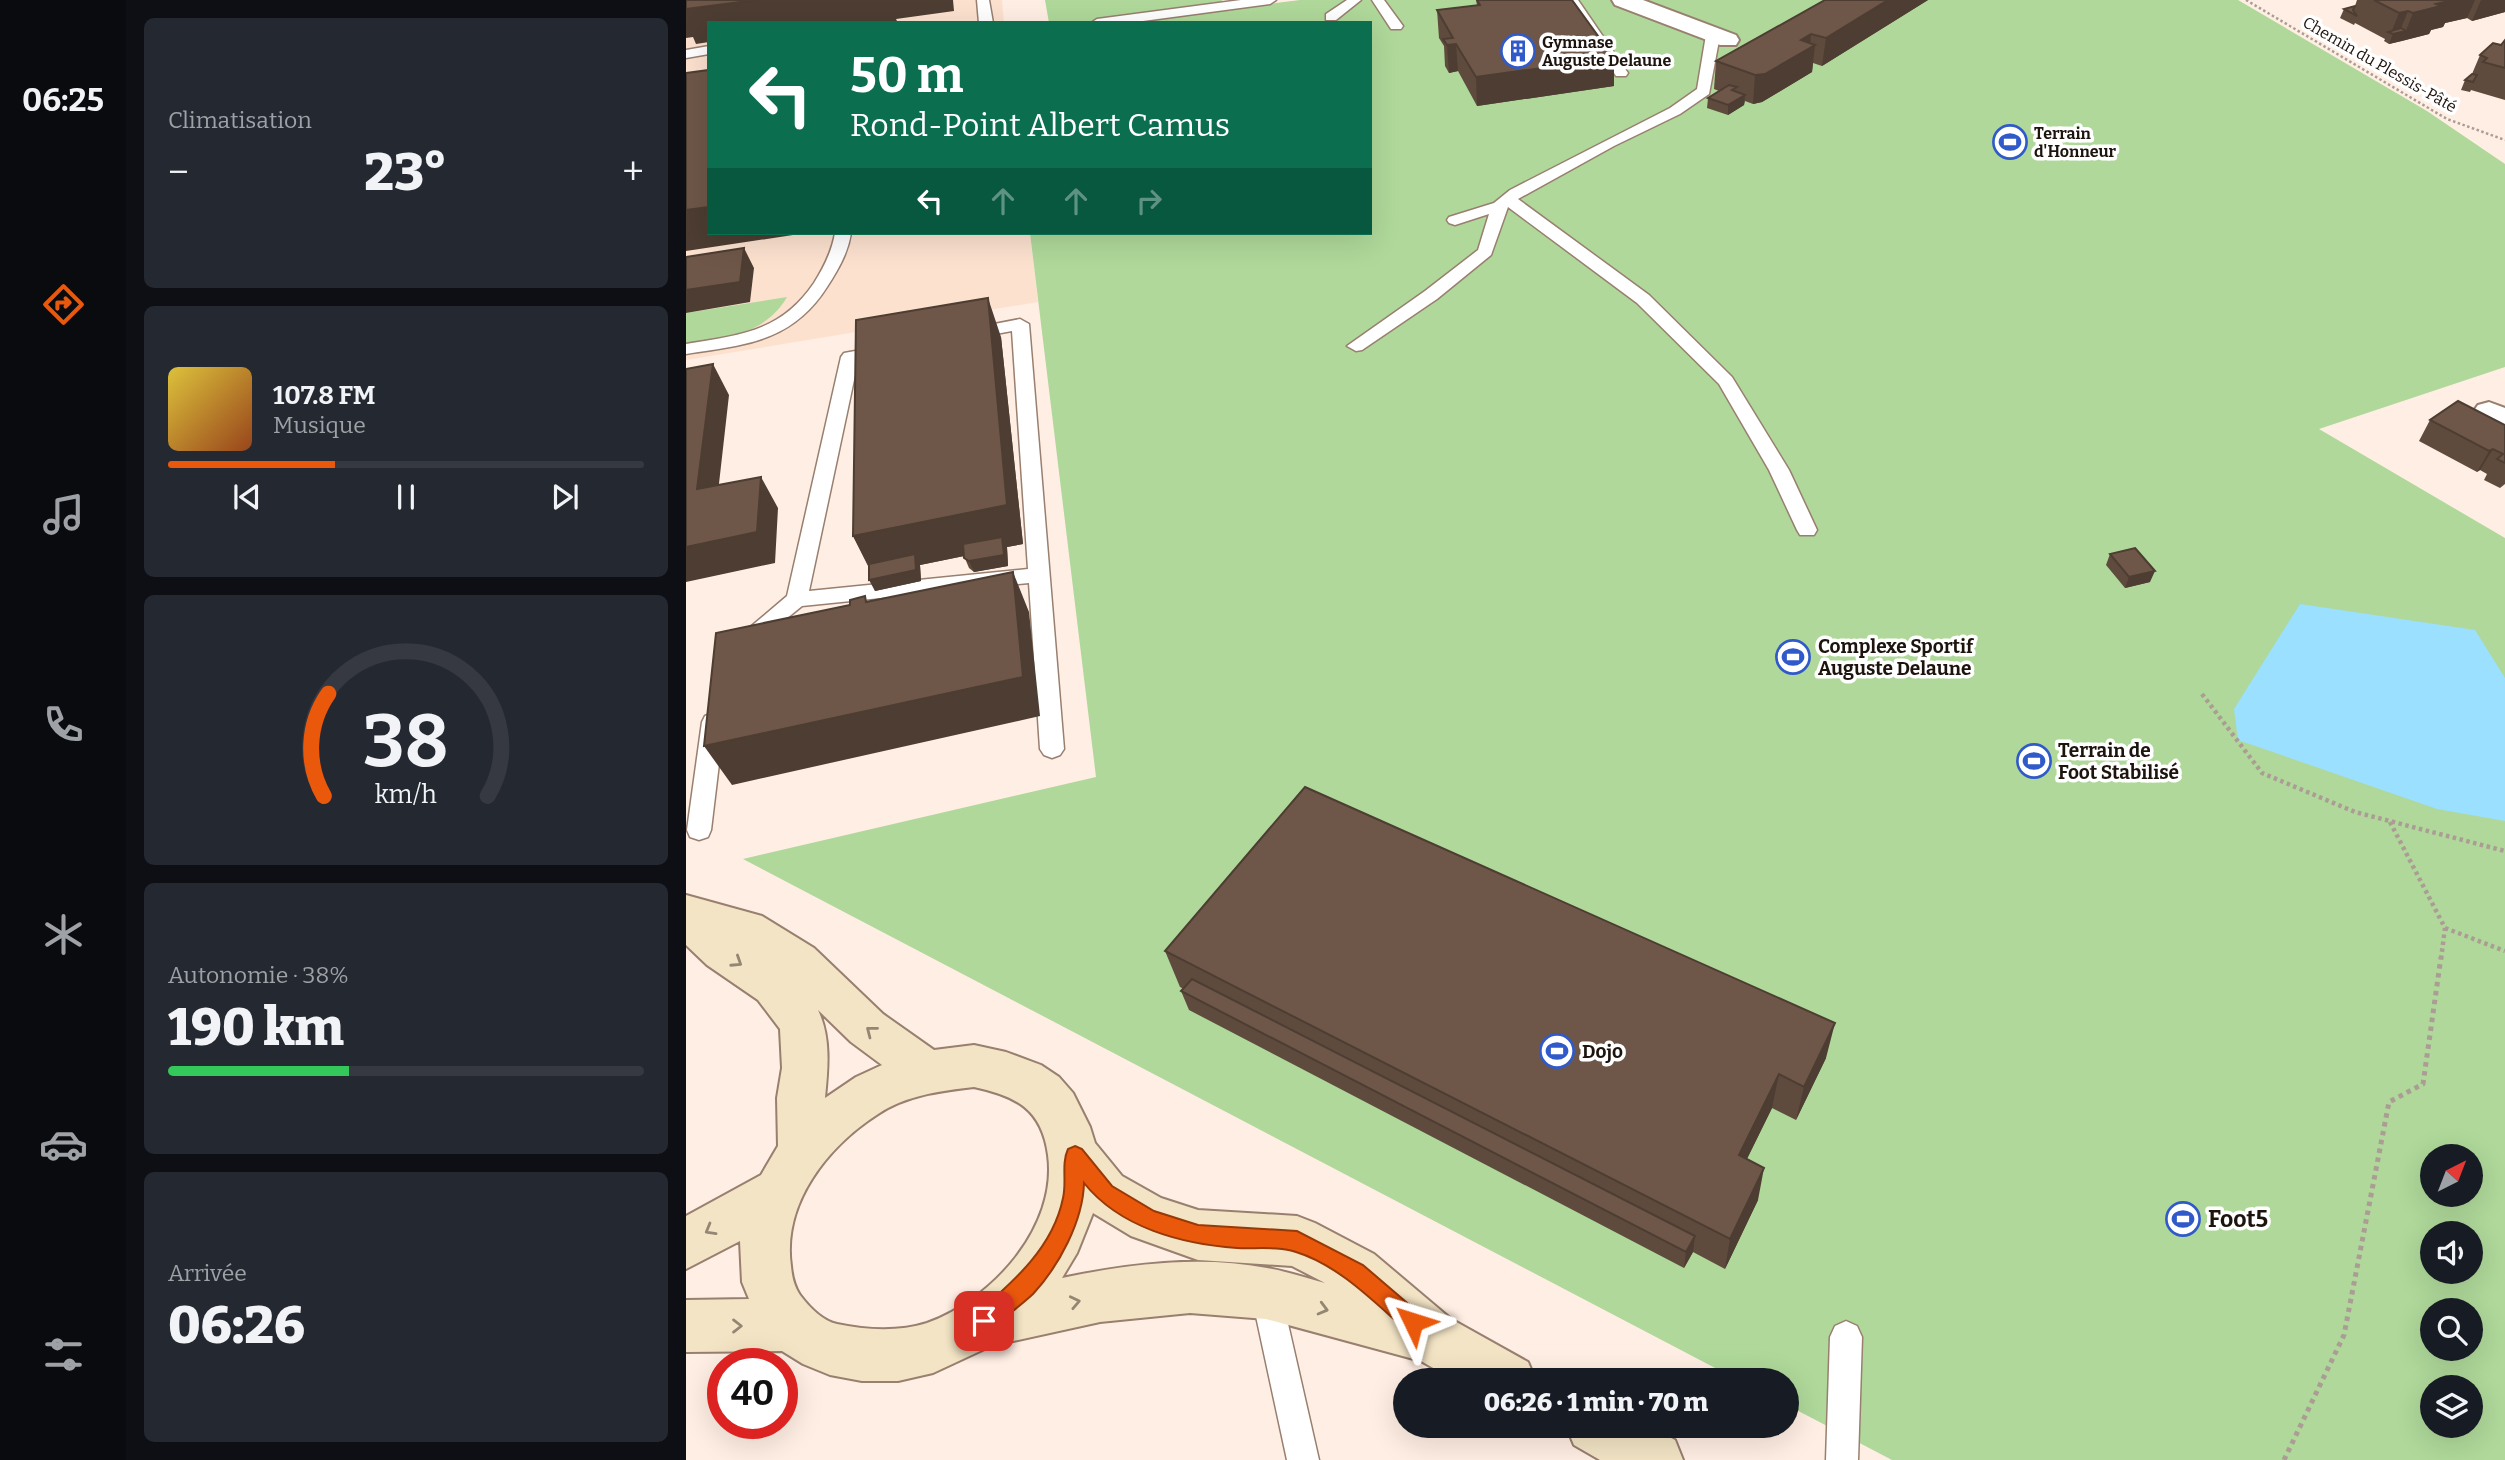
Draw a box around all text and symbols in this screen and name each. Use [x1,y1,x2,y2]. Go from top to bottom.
street label: Chemin du Plessis-Pâté [2299,13,2460,116]
building icon: Gymnase Auguste Delaune [1499,32,1537,70]
place label: Gymnase Auguste Delaune [1542,33,1671,70]
text: 50 m [850,46,963,105]
icon: left [735,49,826,140]
text: 06:25 [22,81,104,119]
text: Climatisation [168,106,312,134]
text: Rond-Point Albert Camus [850,106,1230,144]
sports icon: Terrain d'Honneur [1991,123,2029,161]
place label: Terrain d'Honneur [2034,124,2117,161]
text: 23° [364,141,447,204]
text: − [168,149,189,195]
text: + [622,149,644,195]
icon: left [911,182,949,220]
icon: ahead [984,182,1022,220]
icon: ahead [1057,182,1095,220]
icon: right [1130,182,1168,220]
icon: directions [39,280,88,329]
text: 107.8 FM [273,380,375,411]
text: Musique [273,411,366,439]
icon: previous [228,478,266,516]
icon: pause [387,478,425,516]
icon: next [546,478,584,516]
icon: music [39,490,88,539]
place label: Complexe Sportif Auguste Delaune [1818,635,1975,680]
sports icon: Complexe Sportif Auguste Delaune [1774,638,1812,676]
text: 38 [363,698,449,785]
icon: phone [39,700,88,749]
place label: Terrain de Foot Stabilisé [2058,739,2179,784]
sports icon: Terrain de Foot Stabilisé [2015,742,2053,780]
text: km/h [375,780,437,810]
icon: climate [39,910,88,959]
one-way arrow [729,954,742,966]
text: Autonomie · 38% [168,961,349,989]
text: 190 km [168,996,344,1059]
one-way arrow [866,1026,879,1039]
sports icon: Dojo [1538,1032,1576,1070]
place label: Dojo [1582,1040,1623,1063]
icon: car [39,1120,88,1169]
north arrow [2420,1144,2483,1208]
map controls [2420,1144,2483,1438]
sports icon: Foot5 [2164,1200,2202,1238]
place label: Foot5 [2208,1205,2268,1233]
button: sound [2420,1221,2483,1284]
one-way arrow [705,1222,718,1235]
text: Arrivée [168,1259,247,1287]
position arrow [1376,1285,1450,1359]
pin [954,1291,1014,1351]
text: 06:26 [168,1294,305,1357]
one-way arrow [1069,1295,1081,1310]
button: search [2420,1298,2483,1361]
one-way arrow [1317,1300,1329,1315]
icon: arrive [965,1302,1003,1340]
one-way arrow [733,1318,743,1334]
icon: filters [39,1330,88,1379]
speed limit sign: 40 [707,1348,798,1439]
button: layers [2420,1375,2483,1438]
text: 06:26 · 1 min · 70 m [1484,1387,1708,1418]

